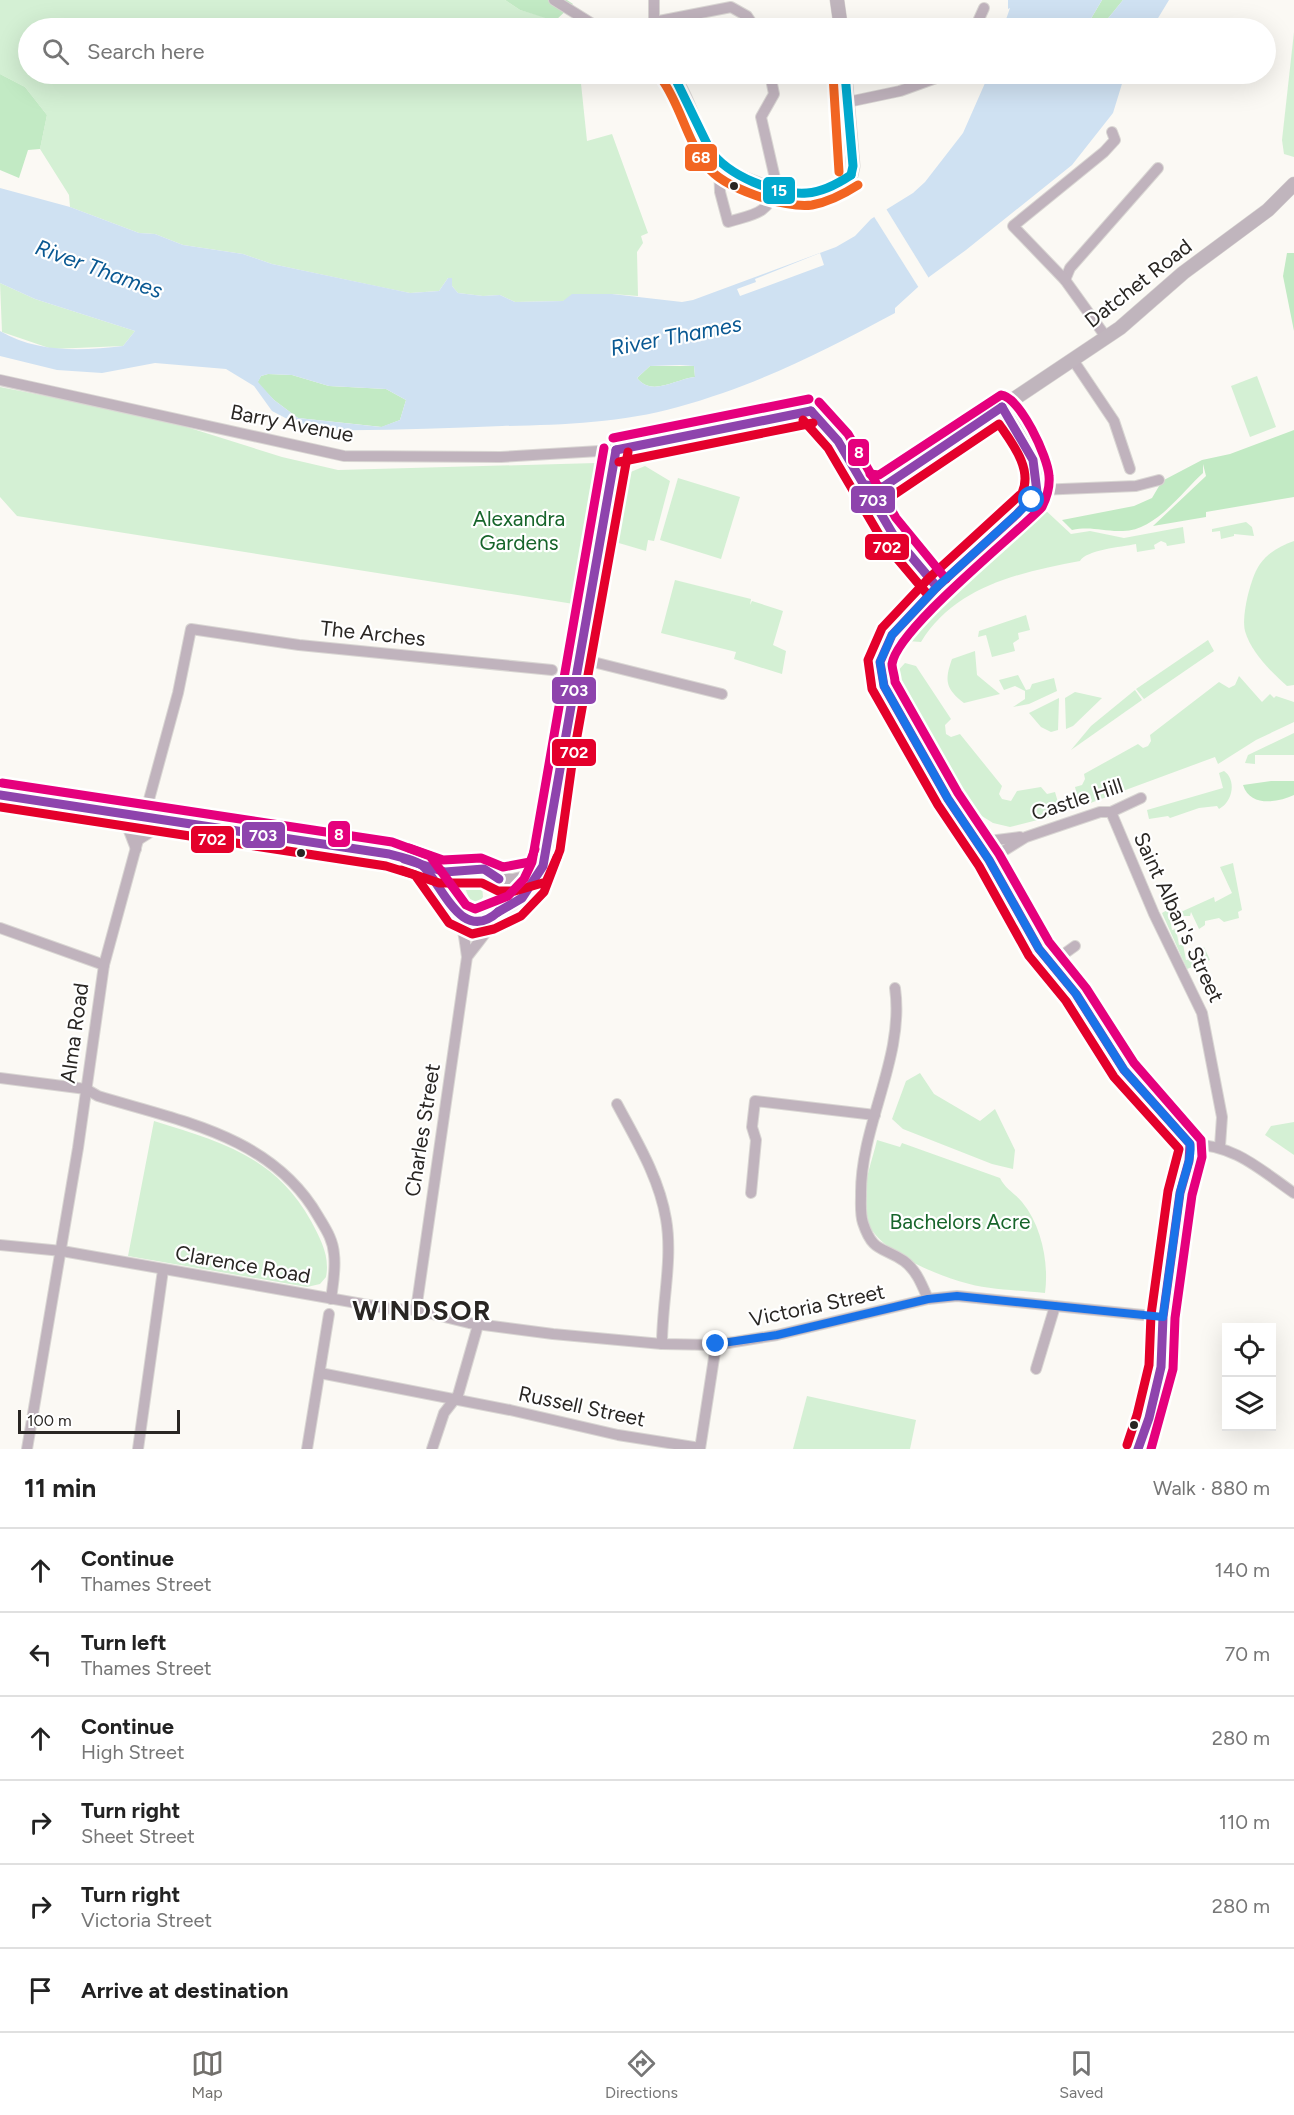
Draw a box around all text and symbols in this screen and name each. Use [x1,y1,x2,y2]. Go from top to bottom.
search box [18,18,1276,84]
icon: search [39,35,72,68]
text: Search here [87,38,205,65]
line badge: 68 [684,143,718,172]
text: 68 [691,148,711,167]
line badge: 15 [762,176,796,205]
unlabelled marker [728,180,740,192]
text: 15 [771,181,787,200]
water label: River Thames [32,233,166,305]
street label: Datchet Road [1079,233,1197,333]
water label: River Thames [608,310,744,362]
street label: Barry Avenue [228,399,356,447]
line badge: 8 [847,438,870,467]
text: 8 [854,443,864,462]
line badge: 703 [850,485,896,514]
route start [1018,486,1044,512]
text: 703 [859,491,887,510]
park label: Alexandra Gardens [473,506,565,555]
line badge: 702 [864,533,910,561]
text: 702 [873,538,901,557]
street label: The Arches [319,615,427,651]
line badge: 703 [551,676,597,705]
text: 703 [560,681,588,700]
line badge: 702 [551,738,597,767]
text: 702 [560,743,588,762]
street label: Castle Hill [1028,772,1126,826]
line badge: 8 [327,820,351,848]
line badge: 703 [241,821,286,849]
line badge: 702 [190,825,235,854]
text: 8 [334,825,344,844]
text: 703 [249,826,277,845]
street label: Saint Alban's Street [1129,828,1229,1006]
text: 702 [198,830,226,849]
unlabelled marker [295,847,307,859]
street label: Alma Road [55,981,93,1085]
street label: Charles Street [399,1062,445,1198]
park label: Bachelors Acre [890,1209,1030,1234]
street label: Clarence Road [173,1240,313,1288]
street label: Victoria Street [747,1278,887,1332]
district label: WINDSOR [352,1294,492,1327]
map controls [1222,1323,1276,1431]
button: locate [1222,1323,1276,1377]
route end [702,1330,728,1356]
button: layers [1222,1377,1276,1431]
street label: Russell Street [516,1380,648,1432]
scale bar [18,1407,180,1434]
text: 100 m [27,1411,72,1430]
unlabelled marker [1128,1419,1140,1431]
text: 11 min [24,1472,96,1504]
text: Walk · 880 m [1153,1476,1270,1500]
text: Continue [81,1545,174,1572]
icon: ahead [24,1554,57,1587]
text: 140 m [1215,1558,1270,1582]
text: Thames Street [81,1572,212,1596]
text: Turn left [81,1629,167,1656]
icon: left [24,1638,57,1671]
text: 70 m [1224,1642,1270,1666]
text: Thames Street [81,1656,212,1680]
text: Continue [81,1713,174,1740]
icon: ahead [24,1722,57,1755]
text: 280 m [1212,1726,1270,1750]
text: High Street [81,1740,185,1764]
text: Turn right [81,1797,180,1824]
icon: right [24,1806,57,1839]
text: 110 m [1219,1810,1270,1834]
text: Sheet Street [81,1824,195,1848]
text: Turn right [81,1881,180,1908]
icon: right [24,1890,57,1923]
text: 280 m [1212,1894,1270,1918]
text: Victoria Street [81,1908,212,1932]
icon: arrive [24,1974,57,2007]
text: Arrive at destination [81,1977,289,2004]
tab: Map [191,2047,224,2102]
tab: Directions [605,2047,678,2102]
tab: Saved [1059,2047,1103,2102]

